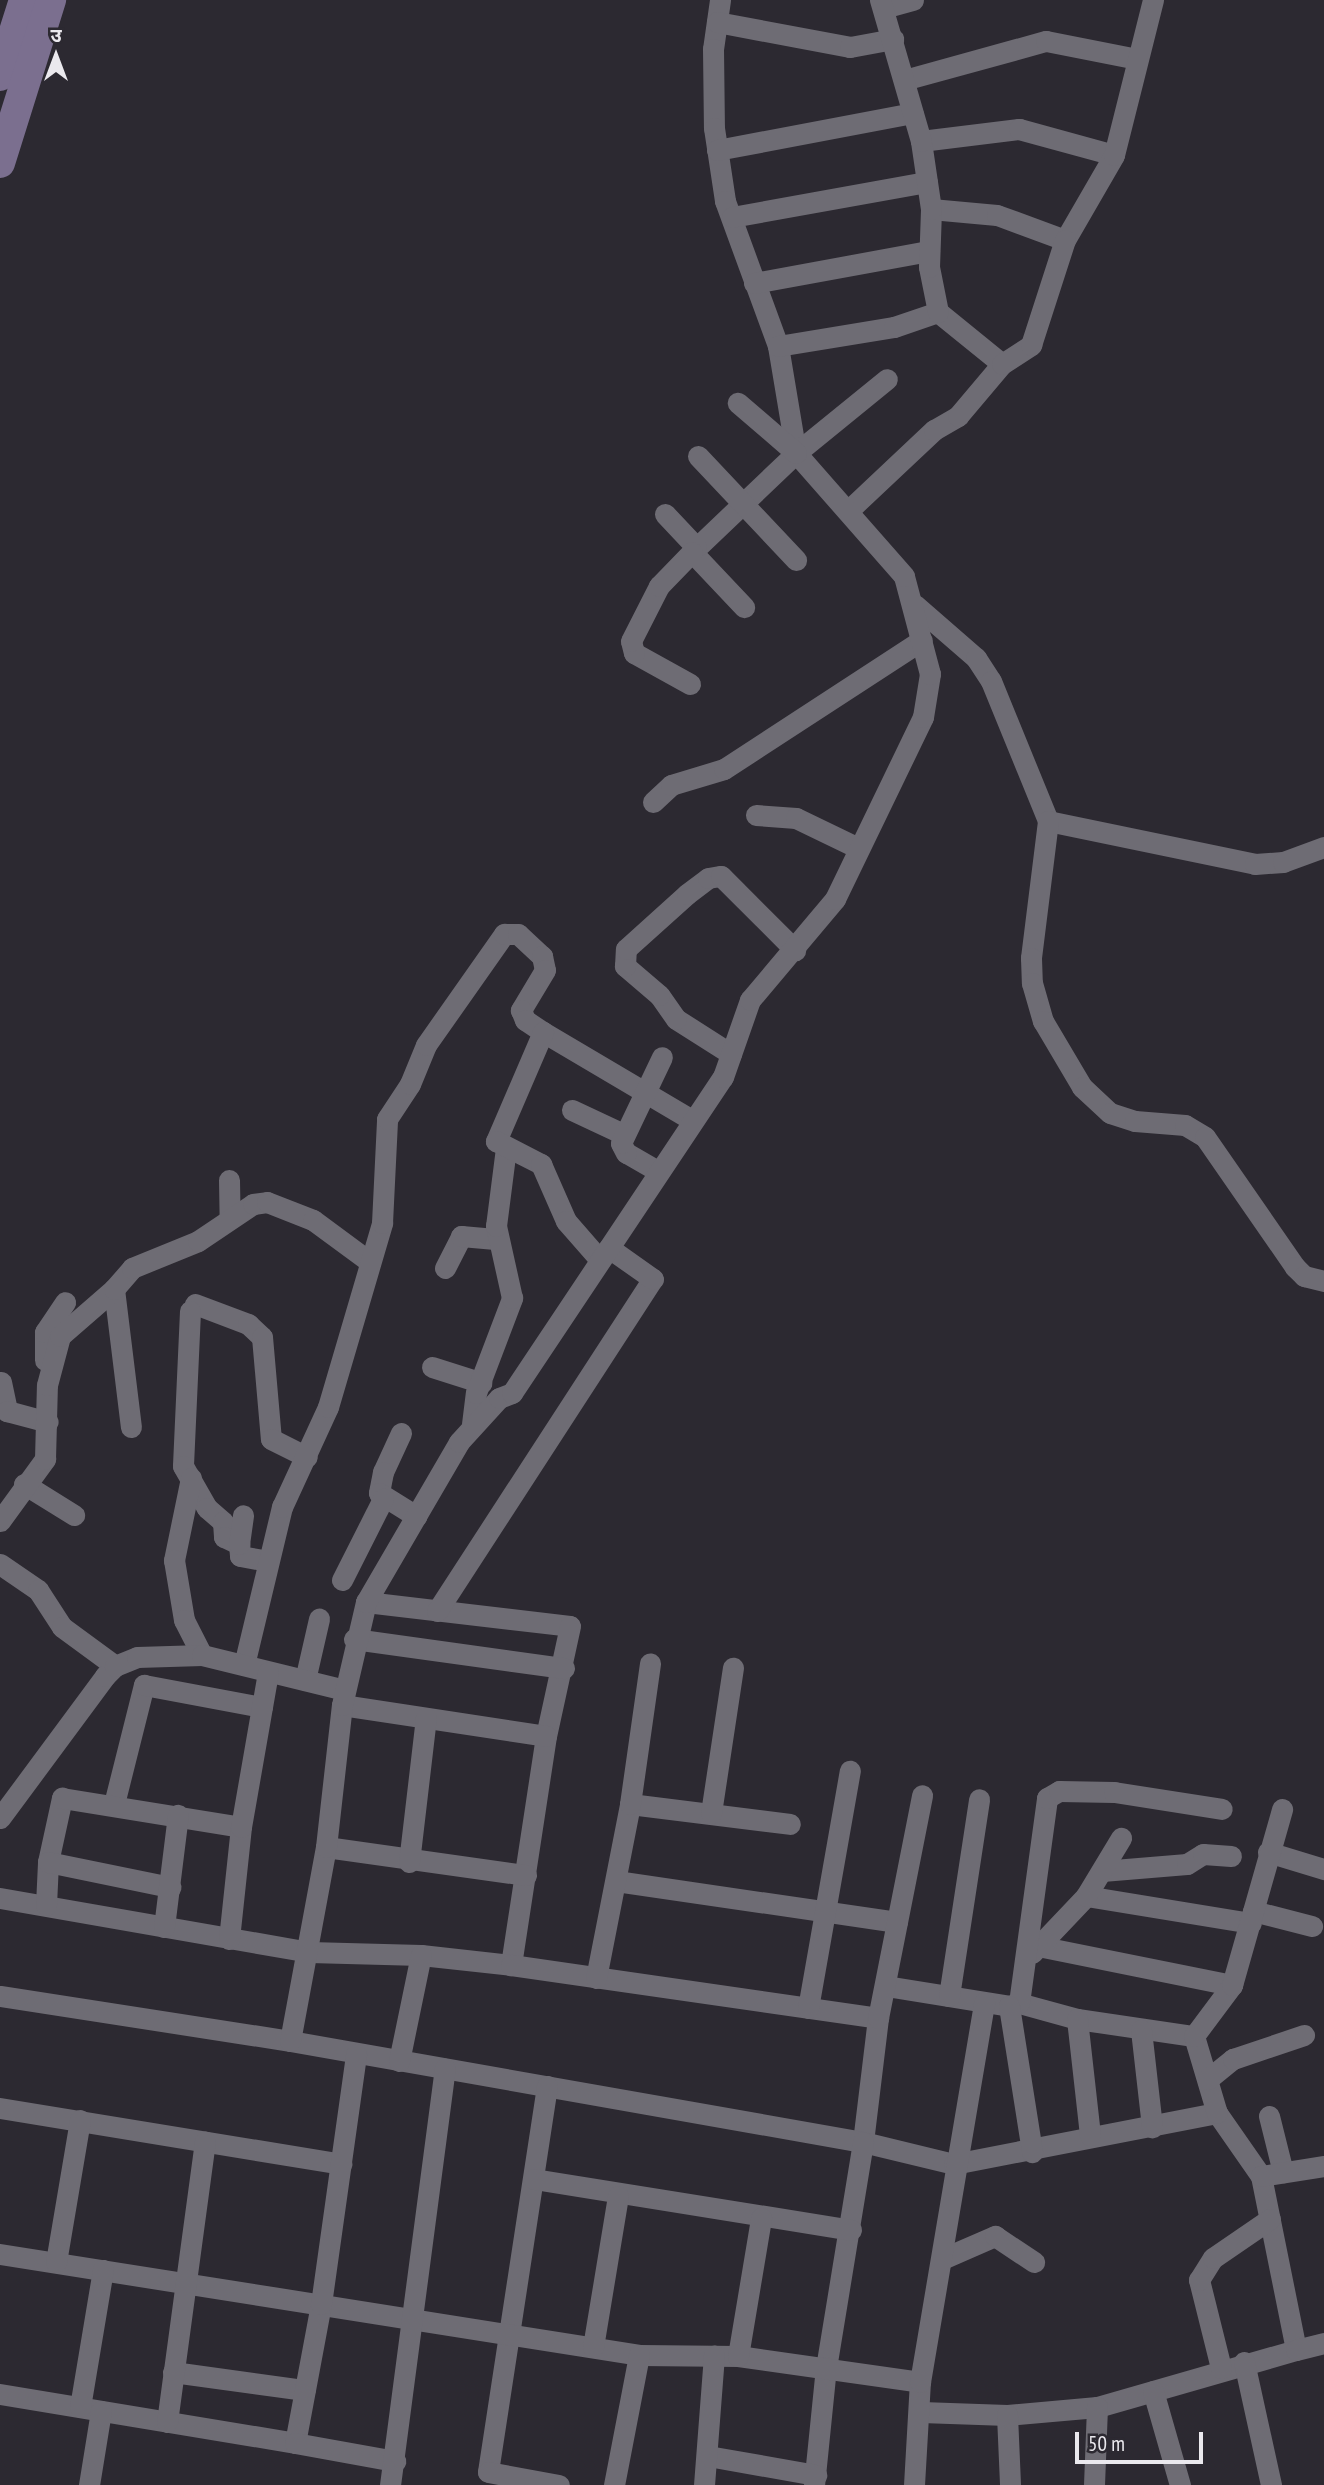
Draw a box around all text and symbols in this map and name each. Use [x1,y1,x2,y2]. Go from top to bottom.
north arrow [21,21,91,91]
text: उ [50,23,62,47]
scale bar [1079,2418,1207,2462]
text: 50 m [1088,2430,1125,2457]

